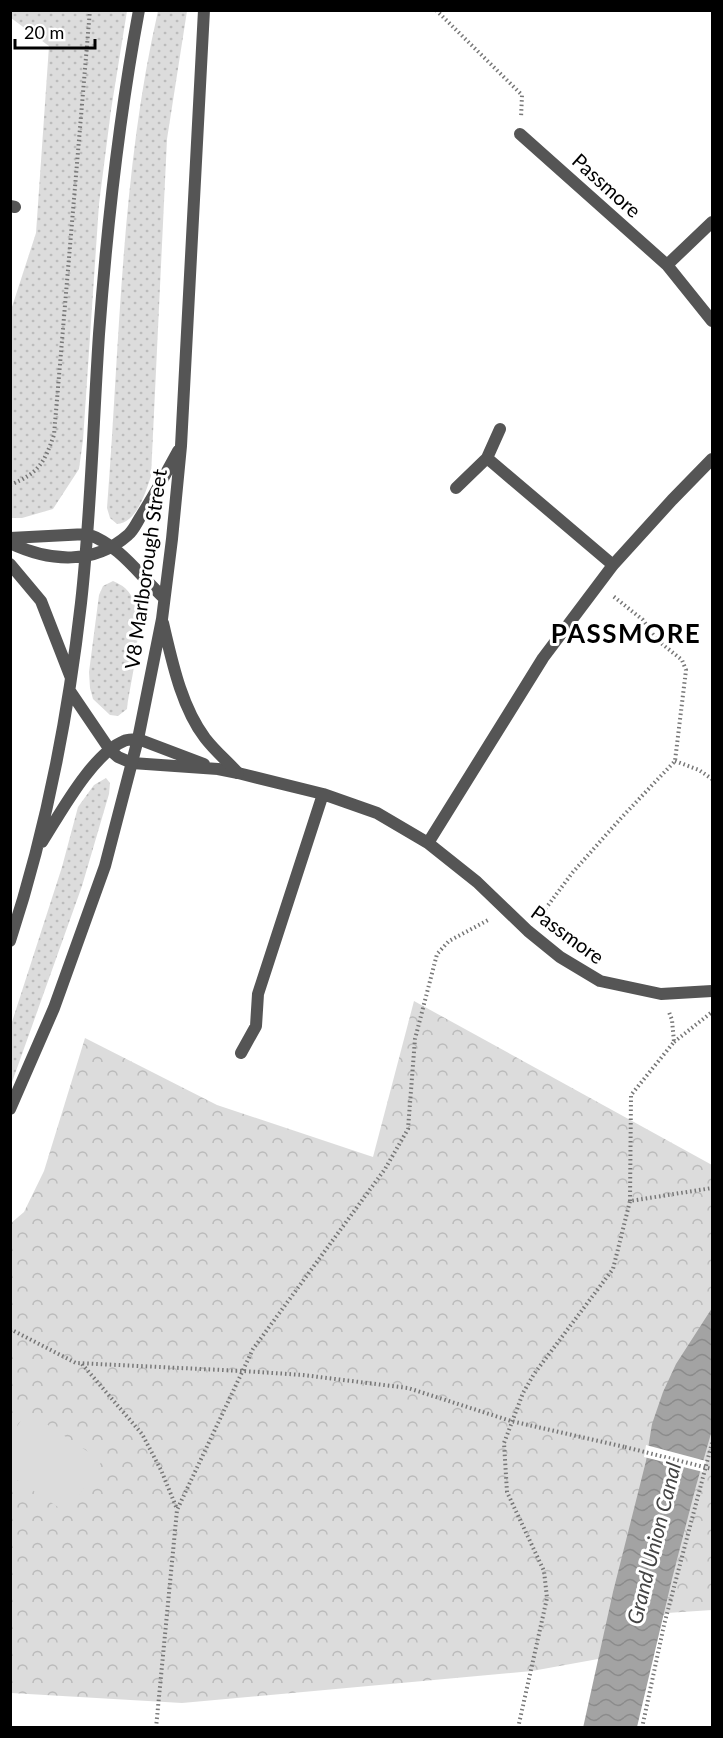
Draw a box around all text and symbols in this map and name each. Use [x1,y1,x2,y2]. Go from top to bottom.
scale bar [15,12,94,50]
text: 20 m [24,21,64,43]
street label: Passmore [568,148,646,222]
street label: V8 Marlborough Street [119,467,171,671]
district label: PASSMORE [551,617,701,649]
street label: Passmore [527,900,609,968]
water label: Grand Union Canal [621,1459,685,1627]

